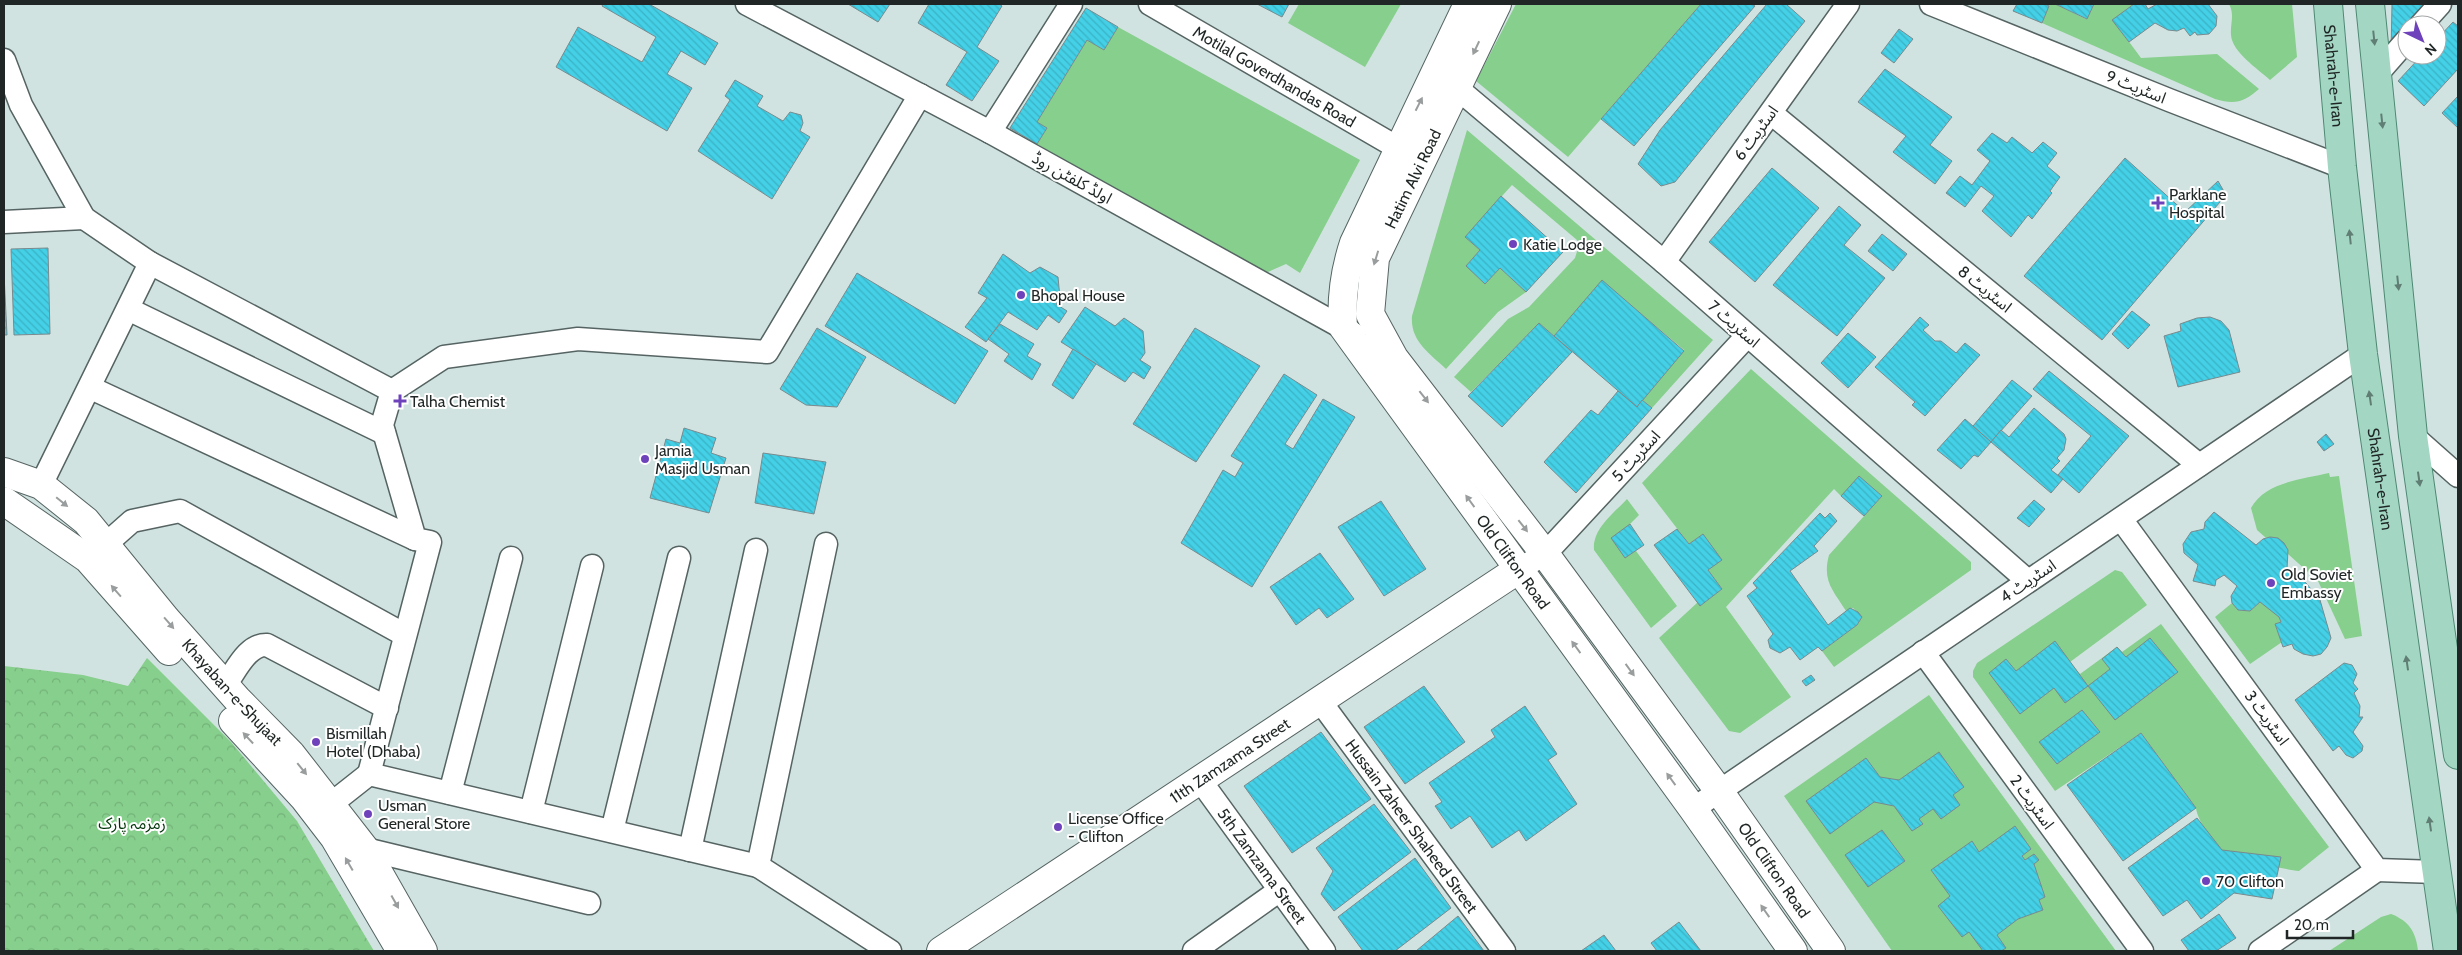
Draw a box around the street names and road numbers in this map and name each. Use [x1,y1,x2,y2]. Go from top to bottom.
street label: Motilal Goverdhandas Road [1190,22,1359,131]
street label: Shahrah-e-Iran [2320,24,2348,128]
street label: اسٹریٹ 9 [2103,66,2169,108]
street label: اسٹریٹ 6 [1730,102,1782,164]
street label: Hatim Alvi Road [1381,126,1445,232]
street label: اولڈ کلفٹن روڈ [1029,148,1115,208]
street label: اسٹریٹ 8 [1954,262,2016,316]
street label: اسٹریٹ 7 [1704,296,1764,352]
street label: اسٹریٹ 5 [1608,427,1664,485]
street label: Shahrah-e-Iran [2364,427,2397,531]
street label: Old Clifton Road [1473,511,1554,613]
street label: اسٹریٹ 4 [1996,555,2060,607]
street label: Khayaban-e-Shujaat [178,635,287,749]
street label: اسٹریٹ 3 [2241,687,2293,749]
street label: 11th Zamzama Street [1166,713,1294,807]
street label: Hussain Zaheer Shaheed Street [1342,735,1482,917]
street label: اسٹریٹ 2 [2006,771,2058,833]
street label: 5th Zamzama Street [1214,804,1311,928]
street label: Old Clifton Road [1734,819,1814,921]

